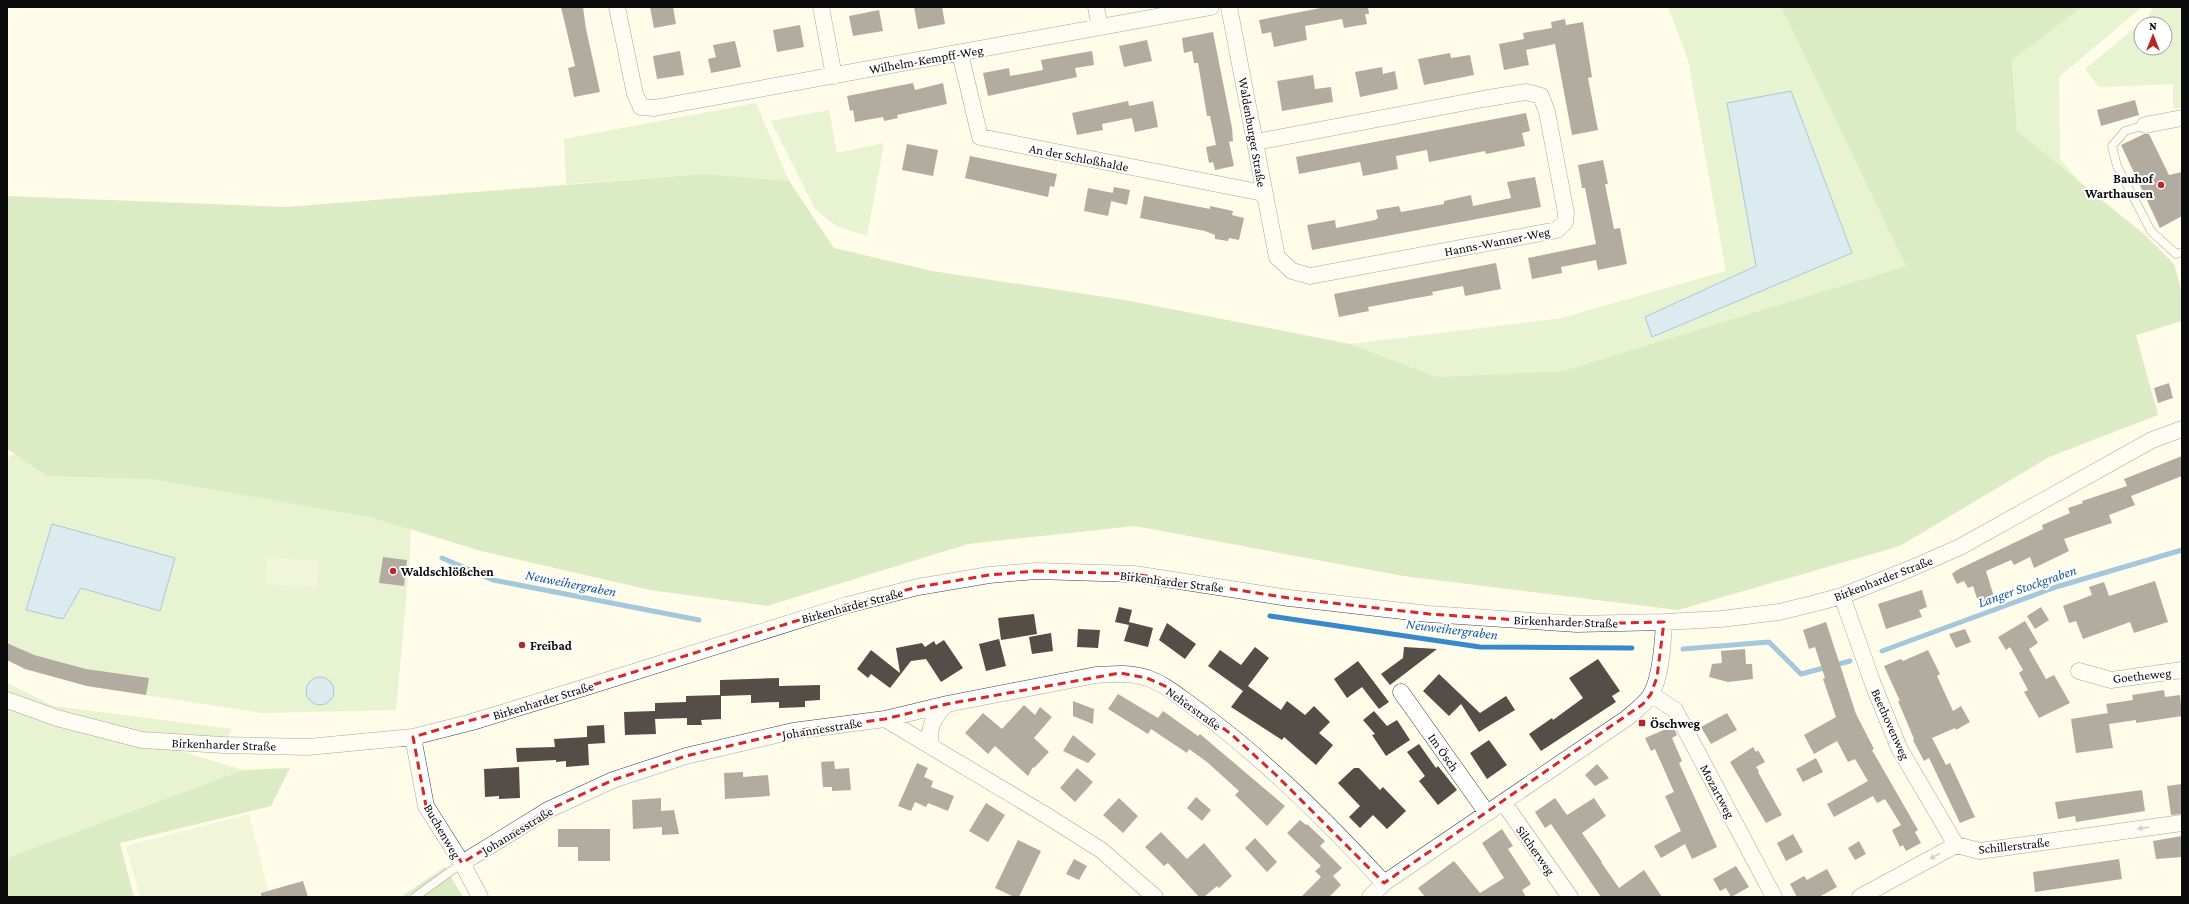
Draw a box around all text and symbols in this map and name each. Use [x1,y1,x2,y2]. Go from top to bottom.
north arrow [2133,16,2173,56]
text: N [2149,20,2157,32]
street label: Wilhelm-Kempff-Weg [868,42,985,77]
street label: Waldenburger Straße [1235,76,1270,188]
street label: An der Schloßhalde [1028,141,1130,175]
place label: Bauhof Warthausen [2084,171,2154,201]
marker: Bauhof Warthausen [2156,180,2166,190]
street label: Hanns-Wanner-Weg [1443,224,1552,259]
street label: Birkenharder Straße [1832,553,1935,604]
water label: Langer Stockgraben [1976,562,2078,610]
place label: Waldschlößchen [400,564,494,579]
marker: Waldschlößchen [388,566,398,576]
water label: Neuweihergraben [524,566,618,600]
street label: Birkenharder Straße [1119,568,1225,595]
street label: Birkenharder Straße [800,585,905,626]
street label: Birkenharder Straße [1513,612,1619,631]
water label: Neuweihergraben [1405,615,1499,643]
place label: Freibad [530,638,572,653]
marker: Freibad [517,640,527,650]
street label: Goetheweg [2112,665,2173,686]
street label: Birkenharder Straße [491,678,596,723]
street label: Neherstraße [1163,683,1224,733]
street label: Beethovenweg [1868,686,1913,763]
street label: Johannesstraße [780,715,863,742]
place label: Öschweg [1650,716,1701,731]
marker: Öschweg [1637,718,1647,728]
street label: Im Ösch [1425,730,1462,774]
street label: Birkenharder Straße [171,735,277,754]
street label: Mozartweg [1697,762,1738,821]
street label: Buchenweg [421,801,465,862]
street label: Johannesstraße [478,803,556,858]
street label: Silcherweg [1513,823,1558,879]
one-way arrow [2137,825,2149,831]
street label: Schillerstraße [1978,834,2051,857]
one-way arrow [1929,853,1941,859]

